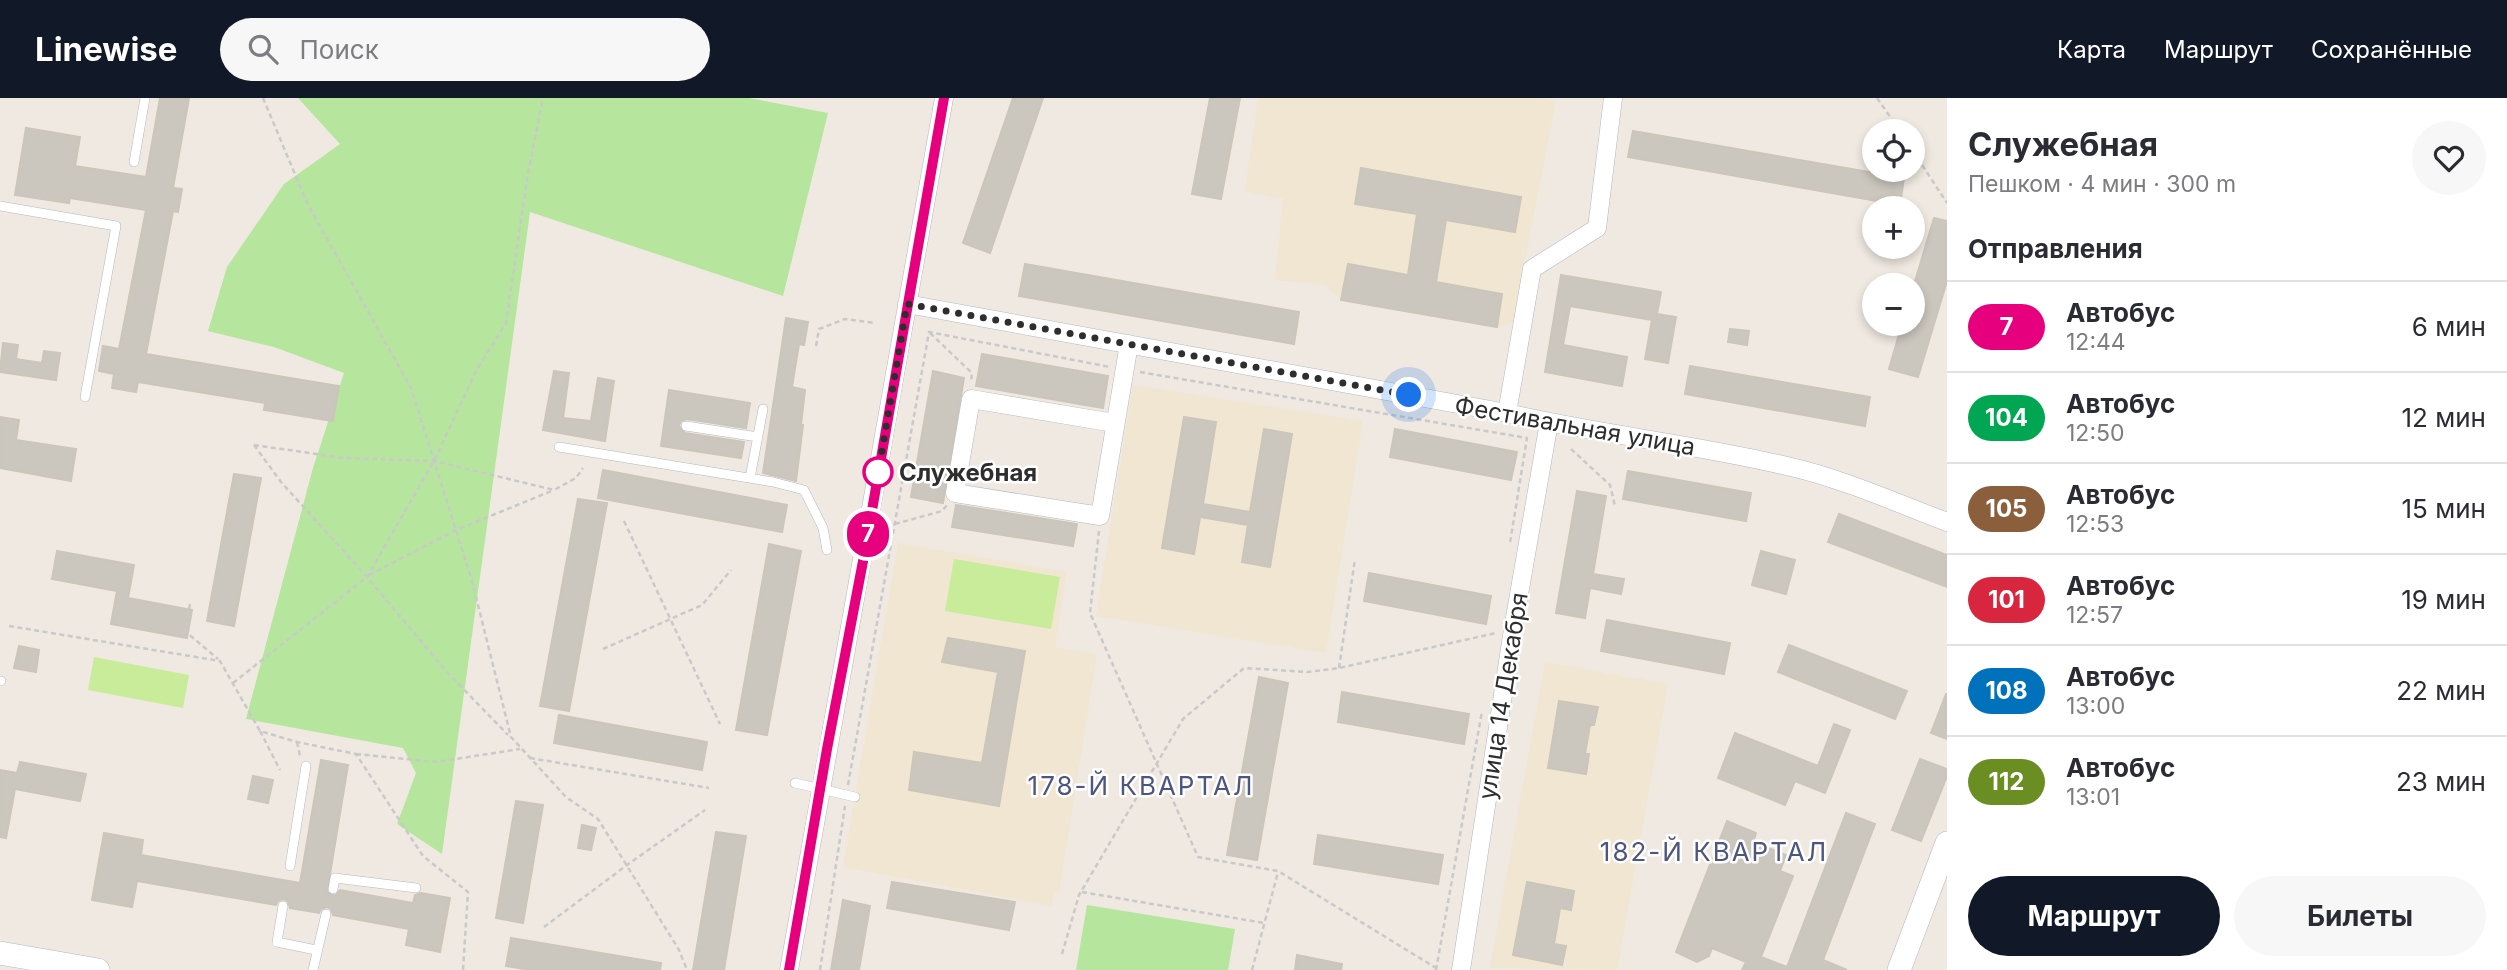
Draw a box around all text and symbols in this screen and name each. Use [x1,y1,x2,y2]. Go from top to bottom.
search box [220,18,710,81]
text: Linewise [35,29,178,69]
icon: search [244,30,282,68]
text: Поиск [300,34,379,65]
text: Карта [2057,35,2126,64]
text: Маршрут [2164,35,2273,64]
text: Сохранённые [2311,35,2472,64]
map controls [1862,119,1925,336]
button: locate [1862,119,1925,182]
button: heart [2412,121,2486,195]
text: Служебная [1968,124,2158,164]
text: Пешком · 4 мин · 300 m [1968,170,2236,198]
button: + [1862,196,1925,259]
text: Отправления [1968,233,2143,264]
button: − [1862,273,1925,336]
text: Автобус [2066,297,2175,328]
text: 6 мин [2412,311,2486,342]
text: 7 [2000,312,2013,341]
text: 12:44 [2066,328,2126,356]
your location [1391,377,1426,412]
text: Автобус [2066,388,2175,419]
street label: Фестивальная улица [1453,391,1697,461]
text: 12 мин [2401,402,2486,433]
text: 104 [1985,403,2028,432]
text: 12:50 [2066,419,2125,447]
marker: Служебная [863,457,893,487]
place label: Служебная [899,458,1037,487]
text: Автобус [2066,479,2175,510]
text: 15 мин [2402,493,2486,524]
text: 105 [1986,494,2027,523]
text: 12:53 [2066,510,2124,538]
line badge: 7 [845,511,891,557]
text: 7 [861,519,875,548]
text: Автобус [2066,570,2175,601]
text: 19 мин [2401,584,2486,615]
text: 101 [1988,585,2025,614]
street label: улица 14 Декабря [1472,590,1534,802]
text: 12:57 [2066,601,2123,629]
text: Автобус [2066,661,2175,692]
text: 22 мин [2396,675,2486,706]
text: 108 [1985,676,2028,705]
text: 13:00 [2066,692,2125,720]
text: Автобус [2066,752,2175,783]
text: 23 мин [2396,766,2486,797]
text: 112 [1989,767,2024,796]
district label: 178-Й КВАРТАЛ [1028,770,1254,801]
text: 13:01 [2066,783,2120,811]
district label: 182-Й КВАРТАЛ [1600,836,1828,867]
button: Маршрут [1968,876,2220,956]
button: Билеты [2234,876,2486,956]

